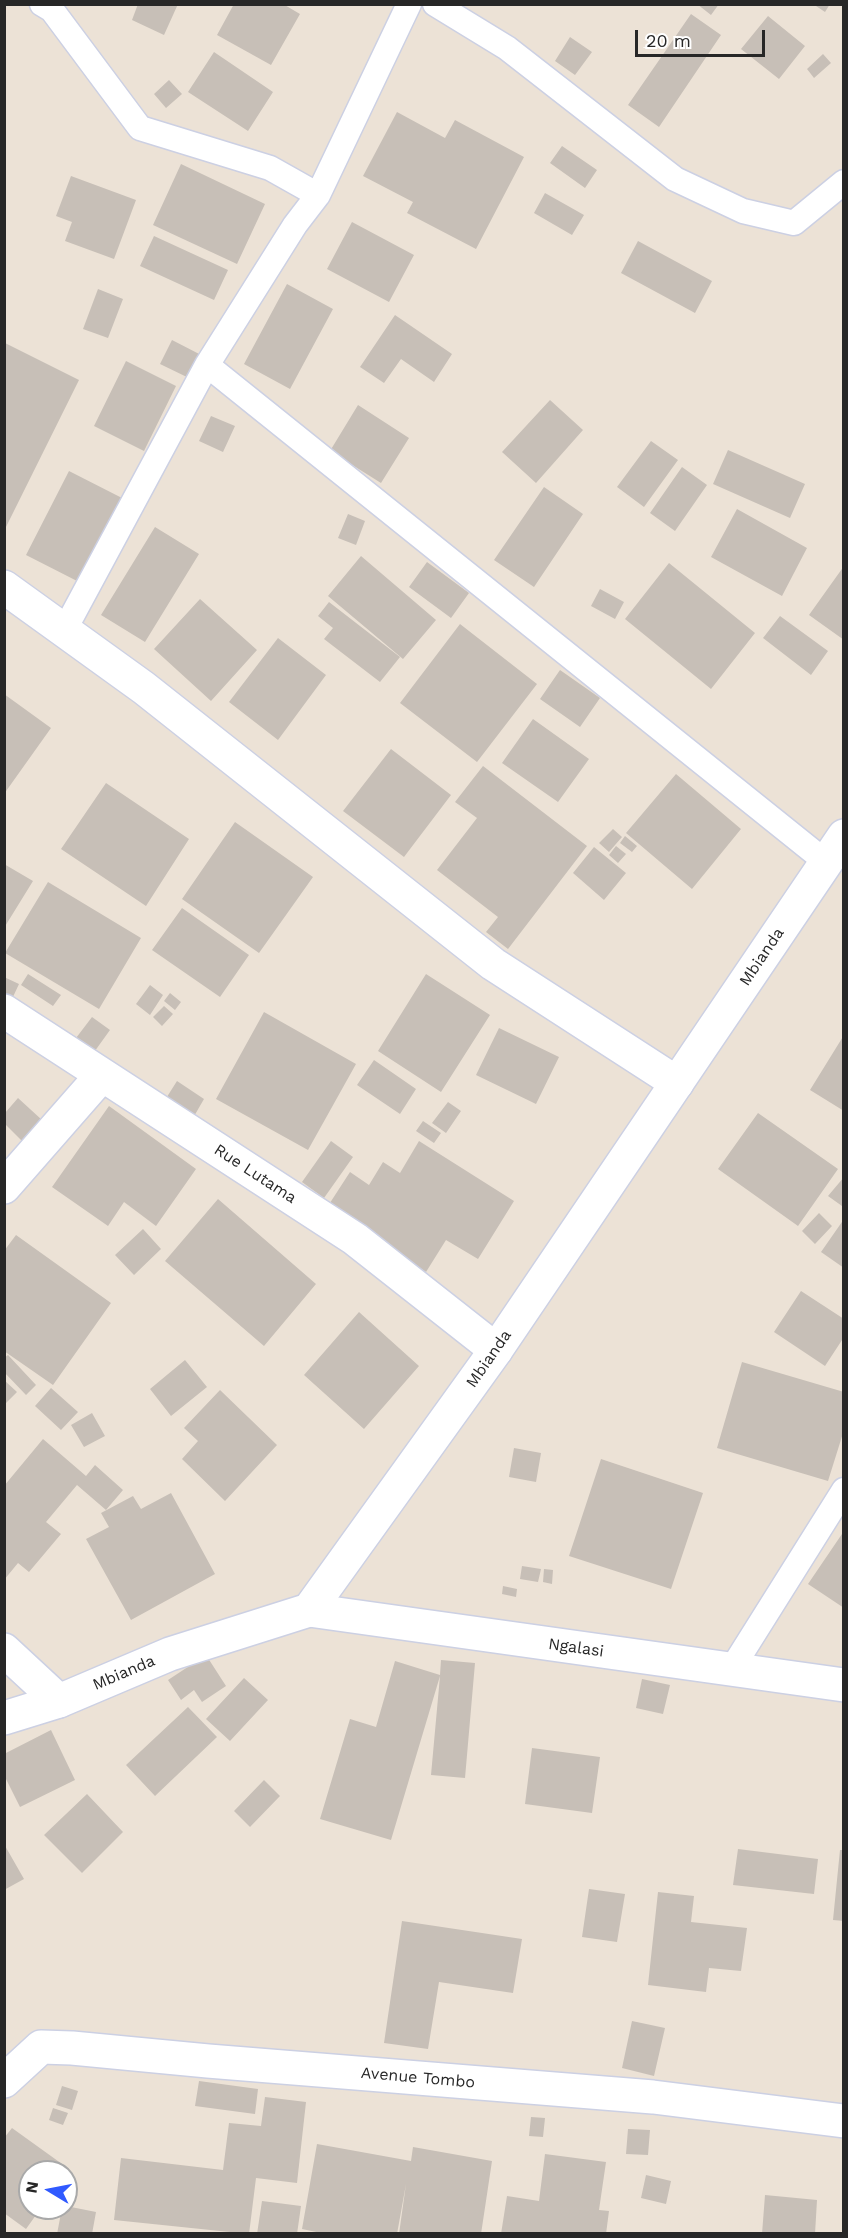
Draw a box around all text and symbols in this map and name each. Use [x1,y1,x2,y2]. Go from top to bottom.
scale bar [638,18,768,56]
text: 20 m [646,30,691,51]
street label: Mbianda [736,924,788,990]
street label: Rue Lutama [210,1140,300,1208]
street label: Mbianda [462,1326,516,1392]
street label: Ngalasi [547,1635,605,1661]
street label: Mbianda [90,1651,158,1695]
street label: Avenue Tombo [360,2063,476,2093]
north arrow [18,2160,78,2220]
text: N [21,2180,42,2195]

